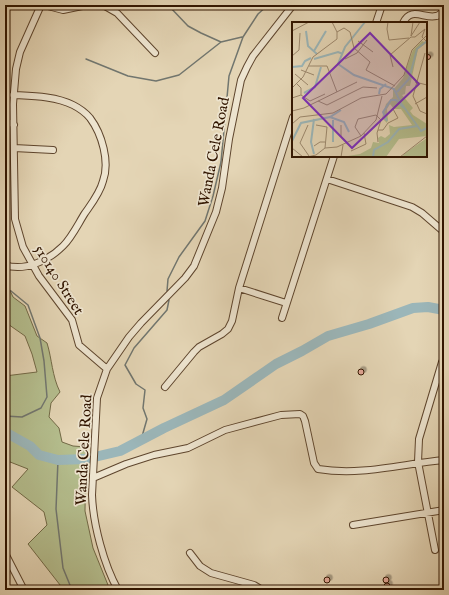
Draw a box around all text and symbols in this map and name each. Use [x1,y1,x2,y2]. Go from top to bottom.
inset map [292,22,427,157]
street label: Wanda Cele Road [194,95,234,208]
street label: 510140 Street [30,241,88,319]
street label: Wanda Cele Road [72,393,96,506]

